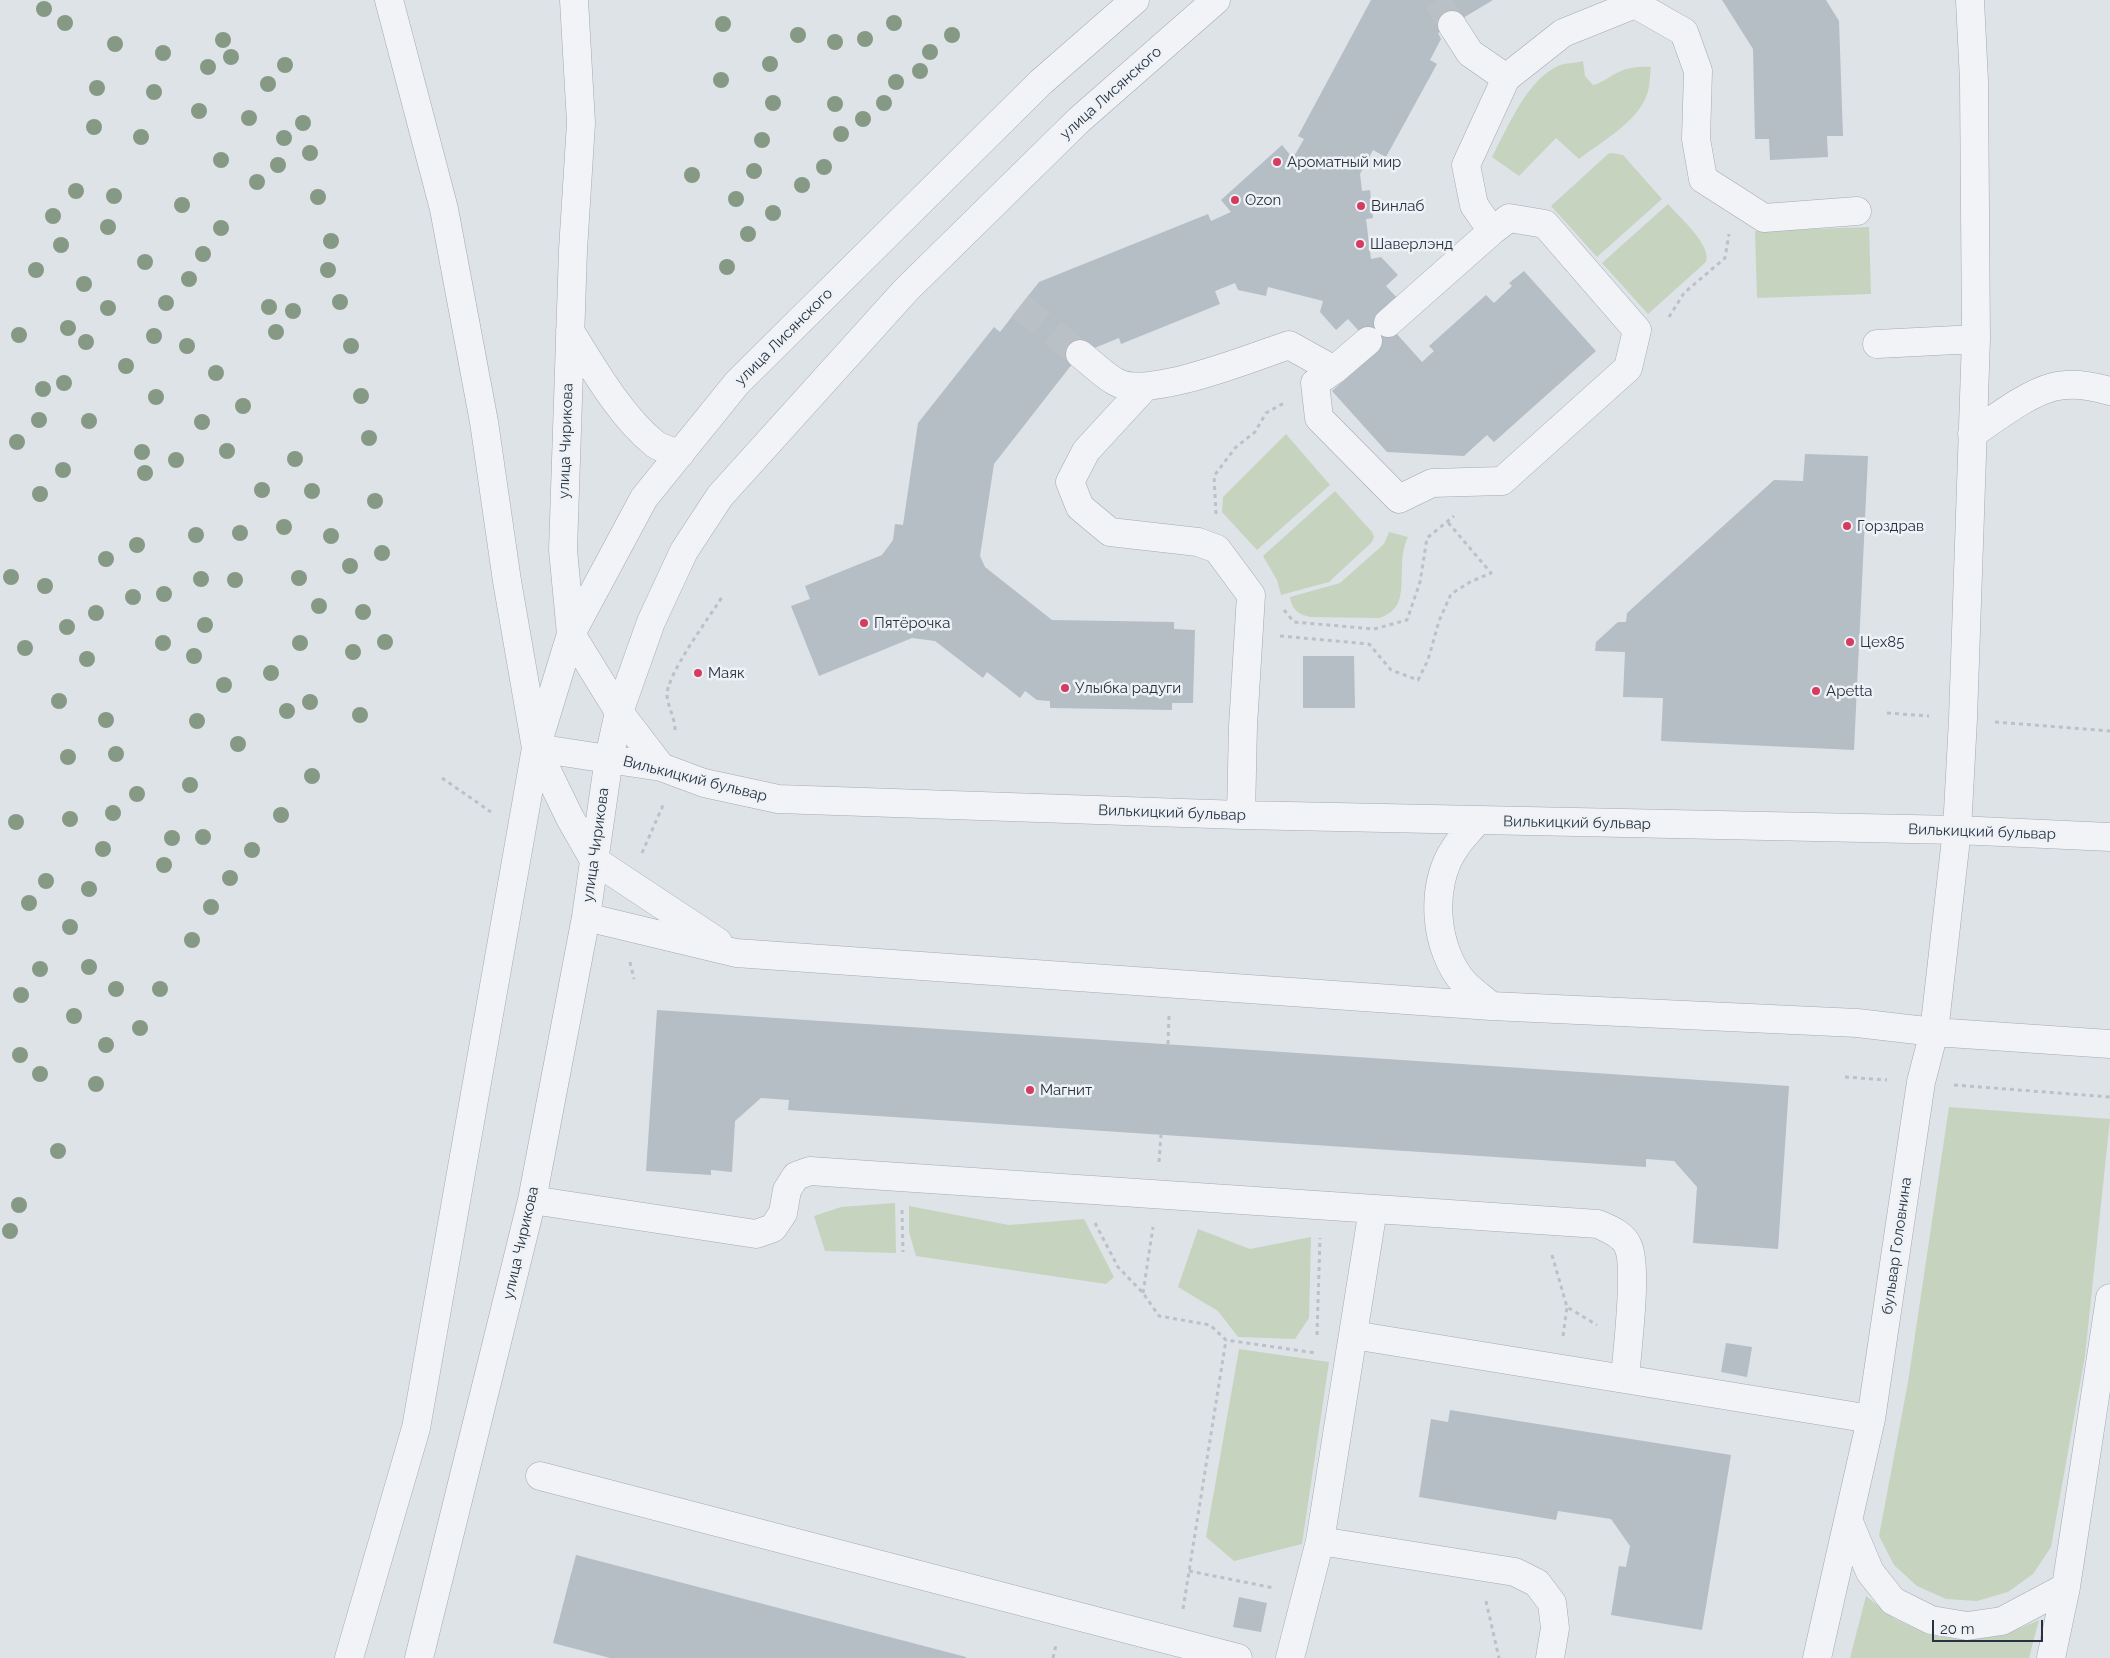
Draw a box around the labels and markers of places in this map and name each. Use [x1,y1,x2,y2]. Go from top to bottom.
place label: Ароматный мир [1287,153,1401,171]
marker: Ароматный мир [1271,156,1283,168]
place label: Ozon [1245,191,1281,209]
marker: Ozon [1229,194,1241,206]
place label: Винлаб [1371,197,1424,215]
marker: Винлаб [1355,200,1367,212]
place label: Шаверлэнд [1370,235,1453,253]
marker: Шаверлэнд [1354,238,1366,250]
place label: Горздрав [1857,517,1924,535]
marker: Горздрав [1841,520,1853,532]
place label: Пятёрочка [874,614,950,632]
marker: Пятёрочка [858,617,870,629]
place label: Цех85 [1860,633,1904,651]
marker: Цех85 [1844,636,1856,648]
place label: Маяк [708,664,745,682]
marker: Маяк [692,667,704,679]
place label: Улыбка радуги [1075,679,1181,697]
marker: Улыбка радуги [1059,682,1071,694]
place label: Apetta [1826,682,1872,700]
marker: Apetta [1810,685,1822,697]
place label: Магнит [1040,1081,1092,1099]
marker: Магнит [1024,1084,1036,1096]

